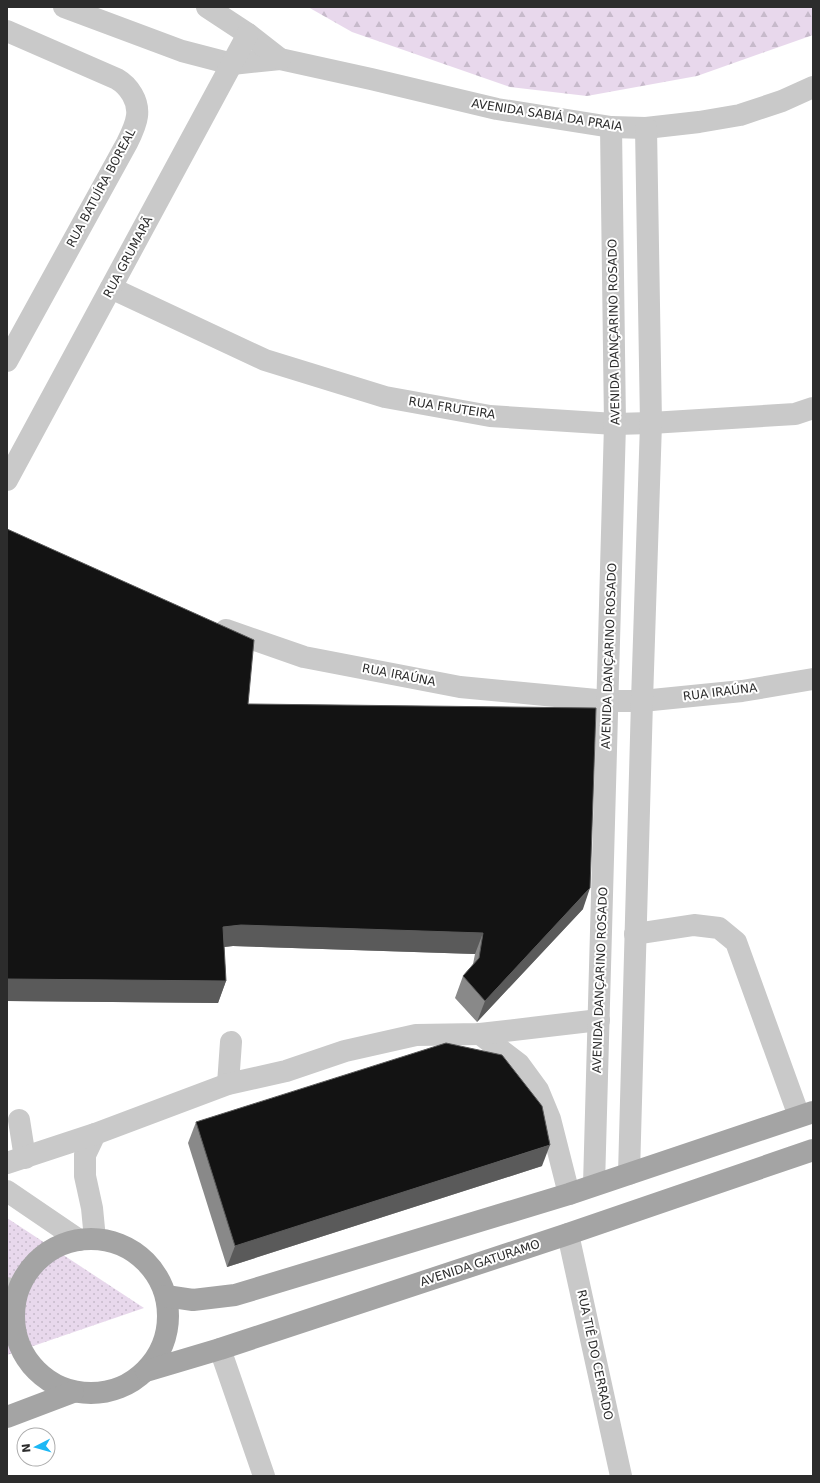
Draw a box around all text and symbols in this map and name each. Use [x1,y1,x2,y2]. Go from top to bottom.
street label: AVENIDA SABIÁ DA PRAIA [470,95,624,134]
street label: RUA BATUÍRA BOREAL [63,125,138,250]
street label: RUA GRUMARÃ [100,213,156,300]
street label: AVENIDA DANÇARINO ROSADO [605,239,623,425]
street label: RUA FRUTEIRA [408,394,497,422]
street label: AVENIDA DANÇARINO ROSADO [599,563,619,749]
street label: RUA IRAÚNA [361,660,438,689]
street label: RUA IRAÚNA [682,679,759,704]
street label: AVENIDA DANÇARINO ROSADO [590,887,610,1073]
street label: AVENIDA GATURAMO [418,1237,542,1289]
street label: RUA TIÊ DO CERRADO [574,1288,617,1421]
north arrow [16,1427,56,1467]
text: N [20,1443,33,1453]

